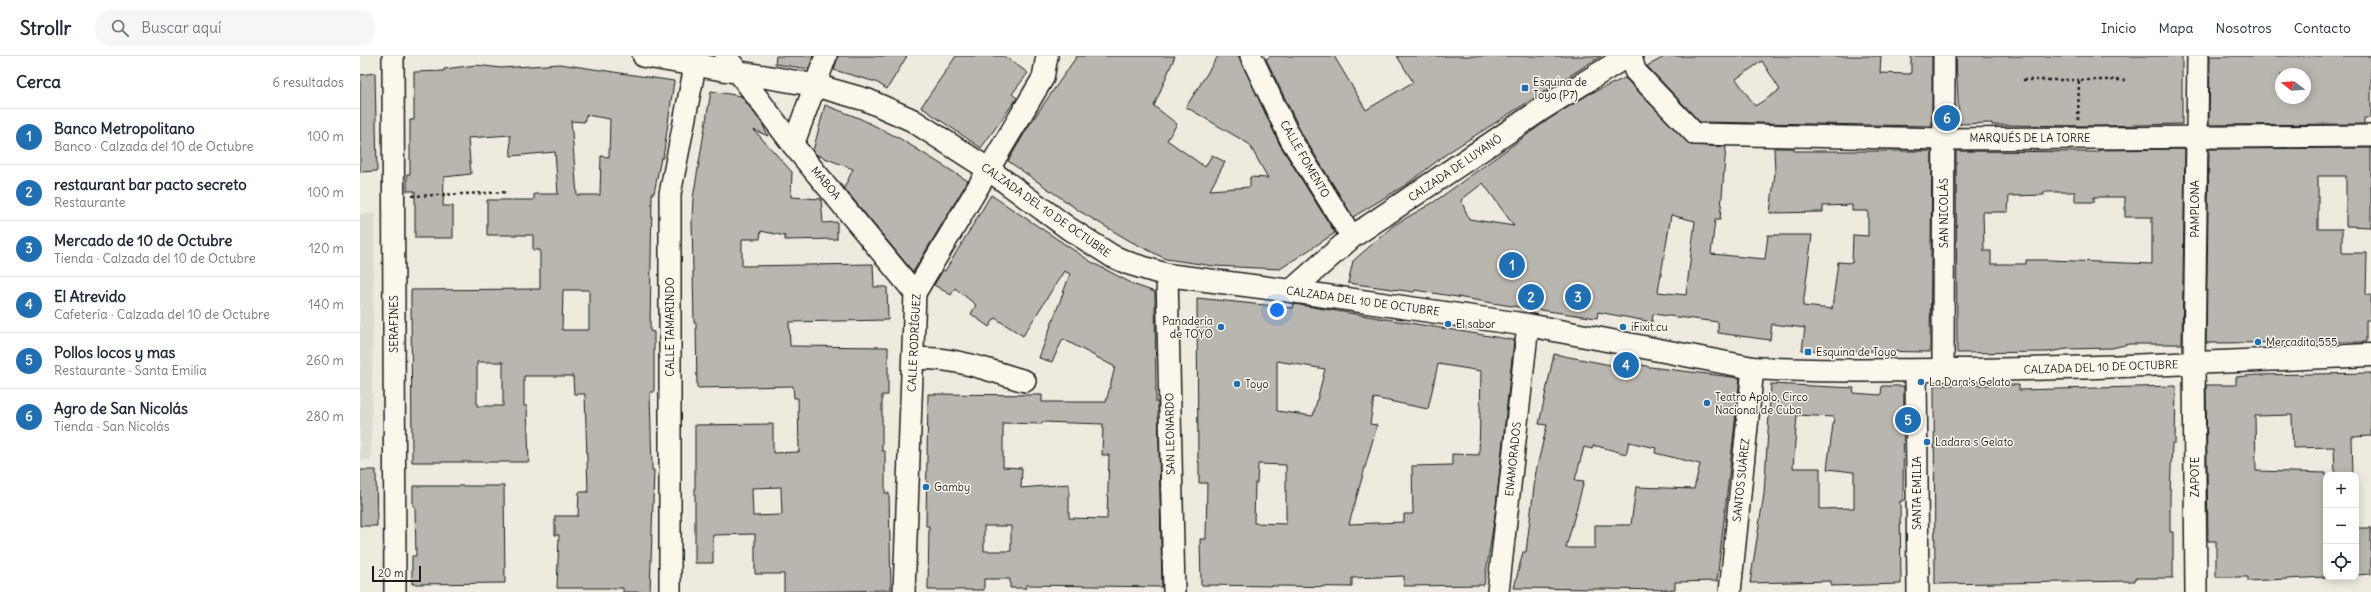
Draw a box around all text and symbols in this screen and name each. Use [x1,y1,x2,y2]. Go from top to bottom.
search box [95,10,375,46]
text: Strollr [20,16,71,40]
icon: search [109,17,131,39]
text: Buscar aquí [141,18,221,37]
text: Inicio [2101,19,2136,37]
text: Mapa [2158,19,2194,37]
text: Nosotros [2216,19,2272,37]
text: Contacto [2294,19,2351,37]
north arrow [2275,68,2311,104]
text: Cerca [16,71,61,93]
text: 6 resultados [272,74,344,91]
place label: Esquina de Toyo (P7) [1533,75,1587,102]
marker: Esquina de Toyo (P7) [1520,83,1530,93]
pin: 6 [1934,103,1960,133]
street label: CALLE FOMENTO [1277,118,1333,200]
text: Banco Metropolitano [54,119,195,138]
text: 1 [26,128,32,145]
text: 100 m [307,128,344,145]
street label: MARQUÉS DE LA TORRE [1970,130,2090,145]
street label: CALZADA DE LUYANÓ [1405,131,1505,205]
text: Banco · Calzada del 10 de Octubre [54,138,254,155]
street label: CALZADA DEL 10 DE OCTUBRE [979,160,1113,260]
street label: MABOA [808,164,844,202]
text: restaurant bar pacto secreto [54,175,247,194]
street label: SAN NICOLÁS [1936,178,1951,248]
street label: PAMPLONA [2188,180,2202,238]
text: 2 [25,184,33,201]
text: 100 m [307,184,344,201]
text: Restaurante [54,194,126,211]
text: Mercado de 10 de Octubre [54,231,232,250]
text: 3 [25,240,33,257]
text: 120 m [309,240,344,257]
text: Tienda · Calzada del 10 de Octubre [54,250,256,267]
pin: 1 [1499,250,1525,280]
street label: CALLE TAMARINDO [663,277,677,377]
pin: 2 [1518,282,1544,312]
pin: 3 [1565,282,1591,312]
street label: CALZADA DEL 10 DE OCTUBRE [1285,283,1441,319]
text: El Atrevido [54,287,126,306]
street label: CALLE RODRÍGUEZ [903,293,924,392]
street label: SERAFINES [387,295,401,353]
text: 4 [25,296,33,313]
text: 140 m [308,296,344,313]
your location [1267,300,1287,320]
text: Cafetería · Calzada del 10 de Octubre [54,306,270,323]
place label: Panadería de TOYO [1162,314,1213,341]
place label: El sabor [1456,317,1496,331]
marker: El sabor [1443,319,1453,329]
place label: iFixit.cu [1631,320,1669,334]
marker: Panadería de TOYO [1216,322,1226,332]
marker: iFixit.cu [1618,322,1628,332]
place label: Mercadito 555 [2266,335,2337,349]
marker: Mercadito 555 [2253,337,2263,347]
text: Pollos locos y mas [54,343,175,362]
place label: Esquina de Toyo [1816,345,1896,359]
marker: Esquina de Toyo [1803,347,1813,357]
pin: 4 [1613,350,1639,380]
text: 5 [25,352,33,369]
text: 260 m [306,352,344,369]
street label: CALZADA DEL 10 DE OCTUBRE [2023,357,2179,377]
text: Restaurante · Santa Emilia [54,362,207,379]
place label: La Dara's Gelato [1929,375,2011,389]
place label: Toyo [1245,377,1269,391]
marker: La Dara's Gelato [1916,377,1926,387]
marker: Toyo [1232,379,1242,389]
place label: Teatro Apolo, Circo Nacional de Cuba [1715,390,1808,417]
street label: SAN LEONARDO [1162,393,1178,475]
marker: Teatro Apolo, Circo Nacional de Cuba [1702,398,1712,408]
text: Agro de San Nicolás [54,399,188,418]
pin: 5 [1895,405,1921,435]
text: 6 [25,408,33,425]
text: 280 m [306,408,344,425]
text: Tienda · San Nicolás [54,418,170,435]
street label: ENAMORADOS [1502,421,1524,497]
place label: Ladara s Gelato [1935,435,2013,449]
street label: SANTOS SUÁREZ [1729,437,1752,522]
marker: Ladara s Gelato [1922,437,1932,447]
street label: SANTA EMILIA [1910,456,1924,530]
street label: ZAPOTE [2188,457,2202,497]
map controls [2323,472,2359,580]
button: + [2323,472,2359,508]
place label: Gamby [934,480,970,494]
marker: Gamby [921,482,931,492]
button: − [2323,508,2359,544]
button: locate [2323,544,2359,580]
scale bar [372,564,421,583]
text: 20 m [378,566,404,580]

